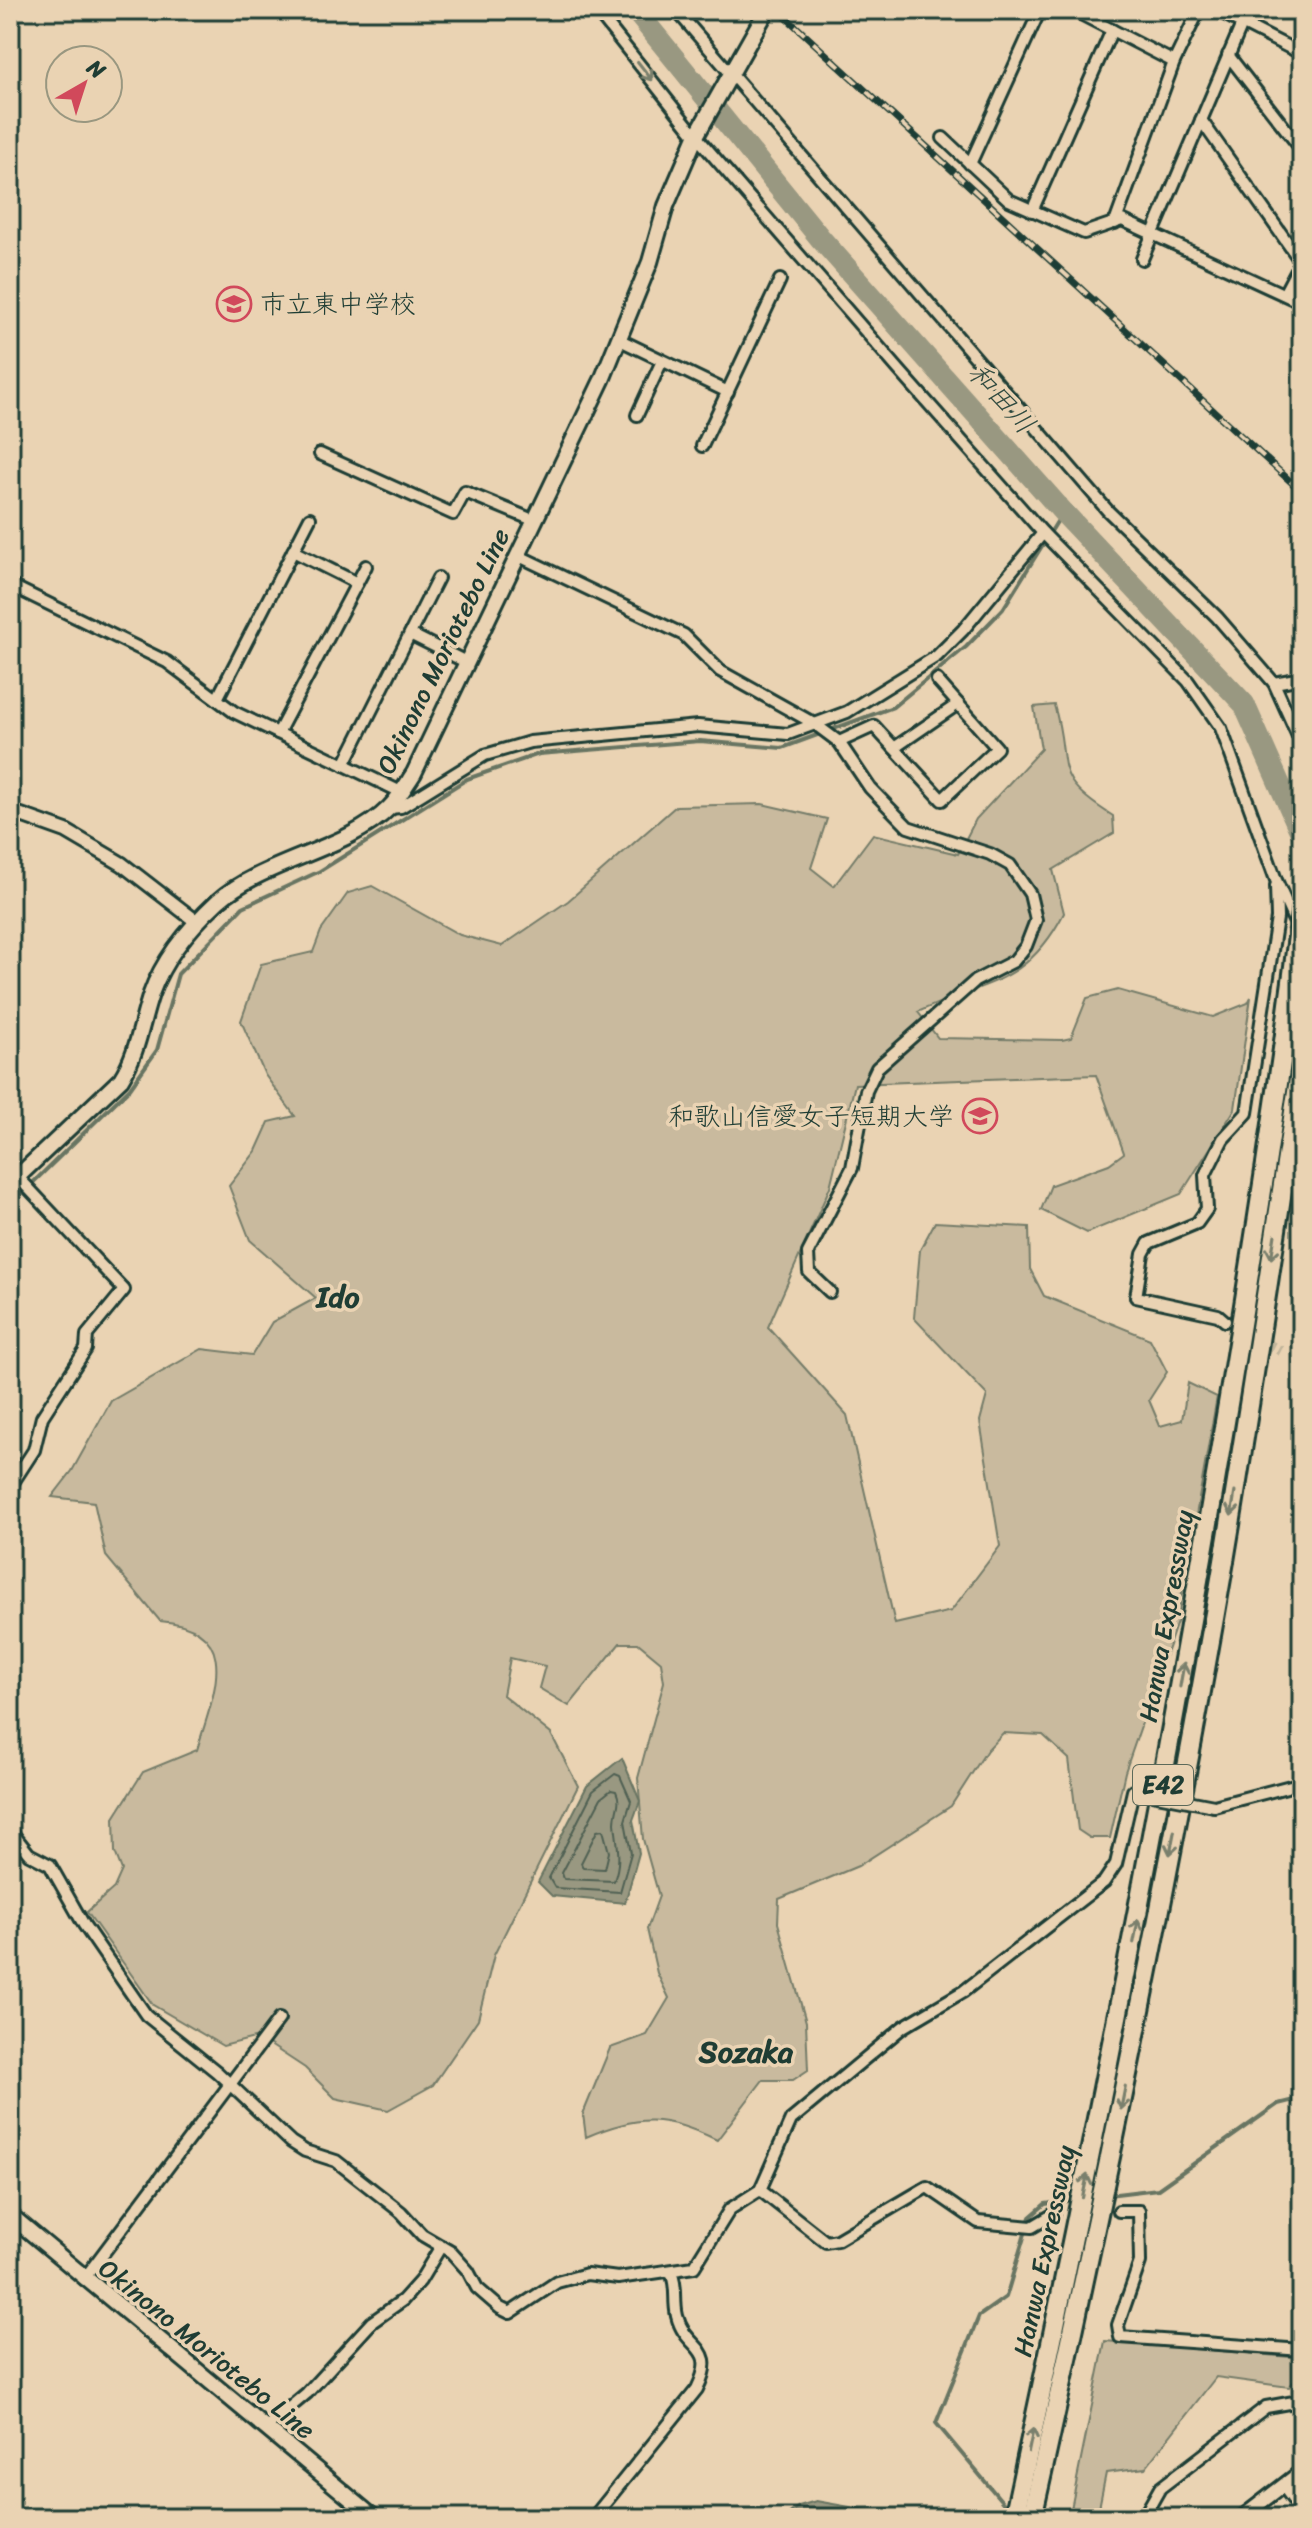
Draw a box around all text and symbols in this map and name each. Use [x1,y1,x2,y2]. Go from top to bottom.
north arrow [44,44,124,124]
text: N [77,48,115,89]
one-way arrow [636,60,653,81]
place label: 市立東中学校 [260,281,416,327]
school or university icon: 市立東中学校 [215,285,253,323]
water label: 和田川 [955,351,1048,446]
street label: Okinono Moriotebo Line [363,520,523,782]
place label: 和歌山信愛女子短期大学 [668,1093,954,1139]
school or university icon: 和歌山信愛女子短期大学 [961,1097,999,1135]
one-way arrow [1265,1234,1280,1260]
district label: Ido [315,1270,360,1324]
one-way arrow [1224,1491,1239,1516]
street label: Hanwa Expressway [1125,1506,1207,1726]
one-way arrow [1176,1663,1191,1688]
road number: E42 [1133,1765,1193,1805]
one-way arrow [1164,1830,1179,1855]
one-way arrow [1129,1918,1144,1944]
district label: Sozaka [698,2025,794,2079]
one-way arrow [1114,2085,1129,2110]
street label: Hanwa Expressway [999,2140,1089,2361]
one-way arrow [1078,2173,1093,2199]
street label: Okinono Moriotebo Line [88,2246,326,2452]
one-way arrow [1024,2428,1039,2453]

